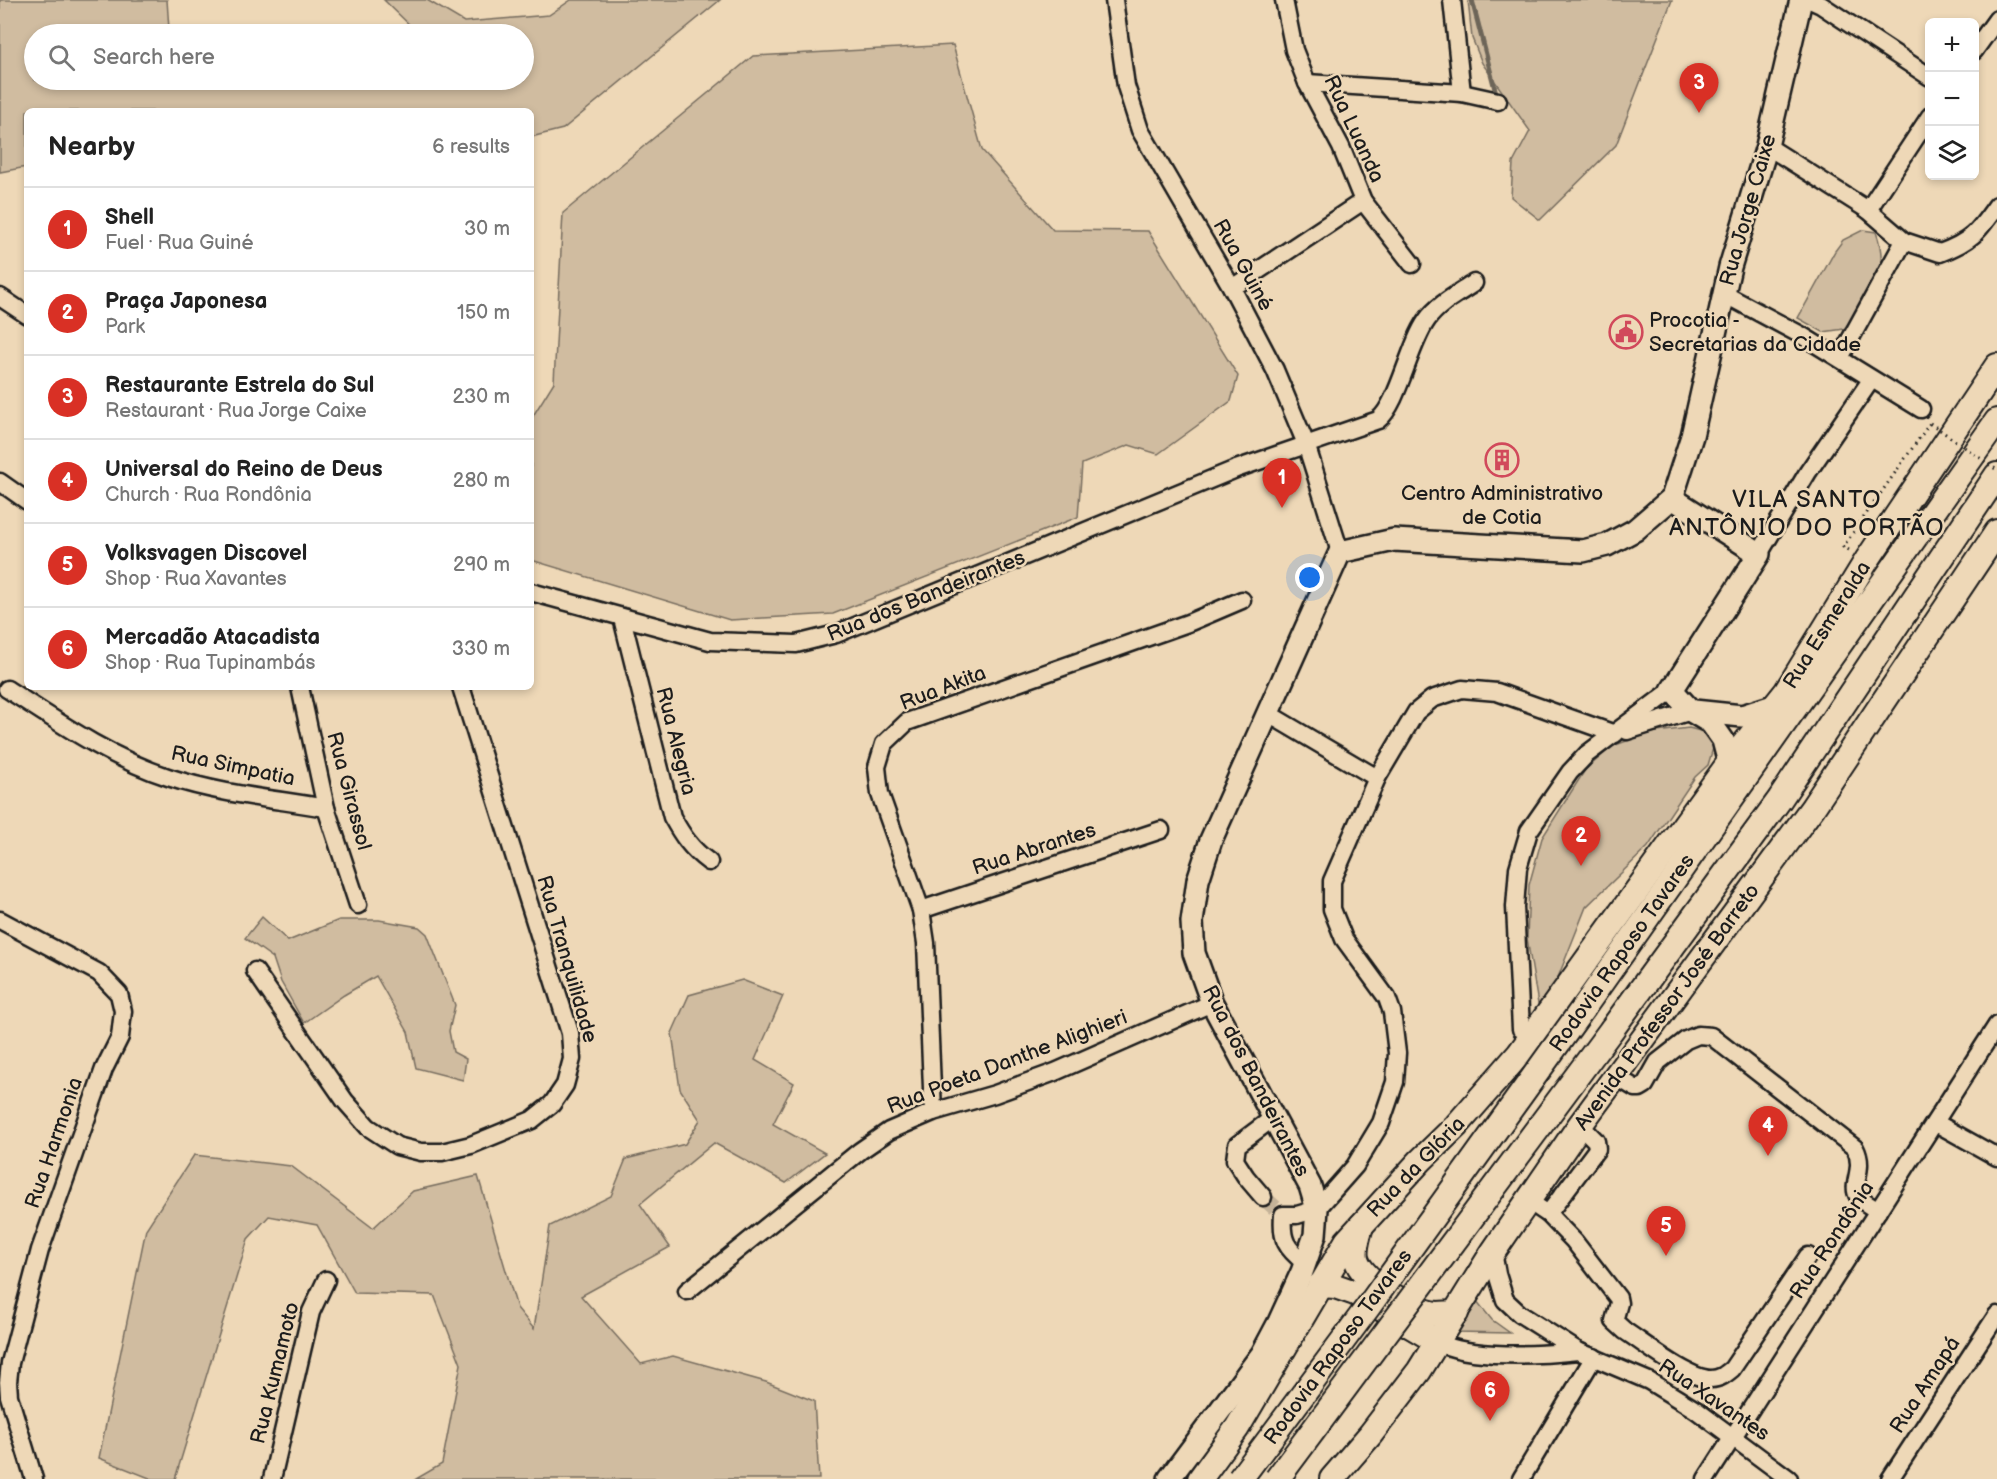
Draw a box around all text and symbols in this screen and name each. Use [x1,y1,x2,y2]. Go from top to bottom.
map controls [1925,18,1979,180]
button: + [1925,18,1979,72]
search box [24,24,534,90]
icon: search [45,41,78,74]
text: Search here [93,44,215,71]
pin: 3 [1680,63,1718,113]
street label: Rua Luanda [1318,71,1390,187]
button: − [1925,72,1979,126]
button: layers [1925,126,1979,180]
street label: Rua Jorge Caixe [1714,131,1782,289]
text: Nearby [48,132,135,163]
text: 6 results [432,135,510,159]
text: Shell [105,204,154,231]
street label: Rua Guiné [1208,215,1279,316]
text: 1 [63,217,72,241]
text: 30 m [464,217,510,241]
text: Fuel · Rua Guiné [105,231,253,255]
text: Praça Japonesa [105,288,267,315]
text: 2 [62,301,73,325]
text: 150 m [457,301,510,325]
place label: Procotia - Secretarias da Cidade [1649,308,1861,357]
public building icon: Procotia - Secretarias da Cidade [1608,314,1644,350]
text: Park [105,315,145,339]
text: Restaurante Estrela do Sul [105,372,374,399]
text: 3 [62,385,73,409]
text: 230 m [453,385,510,409]
text: Restaurant · Rua Jorge Caixe [105,399,367,423]
building icon: Centro Administrativo de Cotia [1484,442,1520,478]
text: Universal do Reino de Deus [105,456,382,483]
pin: 1 [1262,458,1302,508]
text: 4 [62,469,73,493]
text: 280 m [453,469,510,493]
place label: Centro Administrativo de Cotia [1401,481,1603,530]
text: Church · Rua Rondônia [105,483,312,507]
district label: VILA SANTO ANTÔNIO DO PORTÃO [1669,485,1945,542]
text: Volksvagen Discovel [105,540,307,567]
street label: Rua dos Bandeirantes [823,545,1029,647]
text: 5 [62,553,73,577]
text: 290 m [453,553,510,577]
street label: Rua Esmeralda [1778,557,1876,693]
your location [1295,563,1324,592]
text: Shop · Rua Xavantes [105,567,287,591]
text: Mercadão Atacadista [105,624,320,651]
text: 6 [61,637,74,661]
text: 330 m [452,637,510,661]
text: Shop · Rua Tupinambás [105,651,315,675]
street label: Rua Akita [897,660,989,716]
street label: Rua Alegria [651,684,701,798]
street label: Rua Girassol [321,729,377,853]
street label: Rua Simpatia [169,741,297,791]
pin: 2 [1562,816,1600,866]
street label: Rua Abrantes [969,817,1099,881]
street label: Rodovia Raposo Tavares [1544,849,1700,1057]
street label: Rua Tranquilidade [531,872,603,1046]
street label: Avenida Professor José Barreto [1569,879,1765,1135]
street label: Rua dos Bandeirantes [1197,981,1315,1181]
street label: Rua Poeta Danthe Alighieri [883,1005,1131,1119]
street label: Rua Harmonia [20,1074,88,1212]
pin: 4 [1748,1106,1788,1156]
street label: Rua da Glória [1362,1111,1470,1223]
street label: Rua Rondônia [1785,1176,1879,1304]
pin: 5 [1646,1206,1686,1256]
street label: Rodovia Raposo Tavares [1259,1244,1417,1450]
street label: Rua Kumamoto [245,1300,305,1446]
street label: Rua Amapá [1884,1332,1966,1438]
street label: Rua Xavantes [1654,1354,1774,1446]
pin: 6 [1470,1372,1510,1421]

